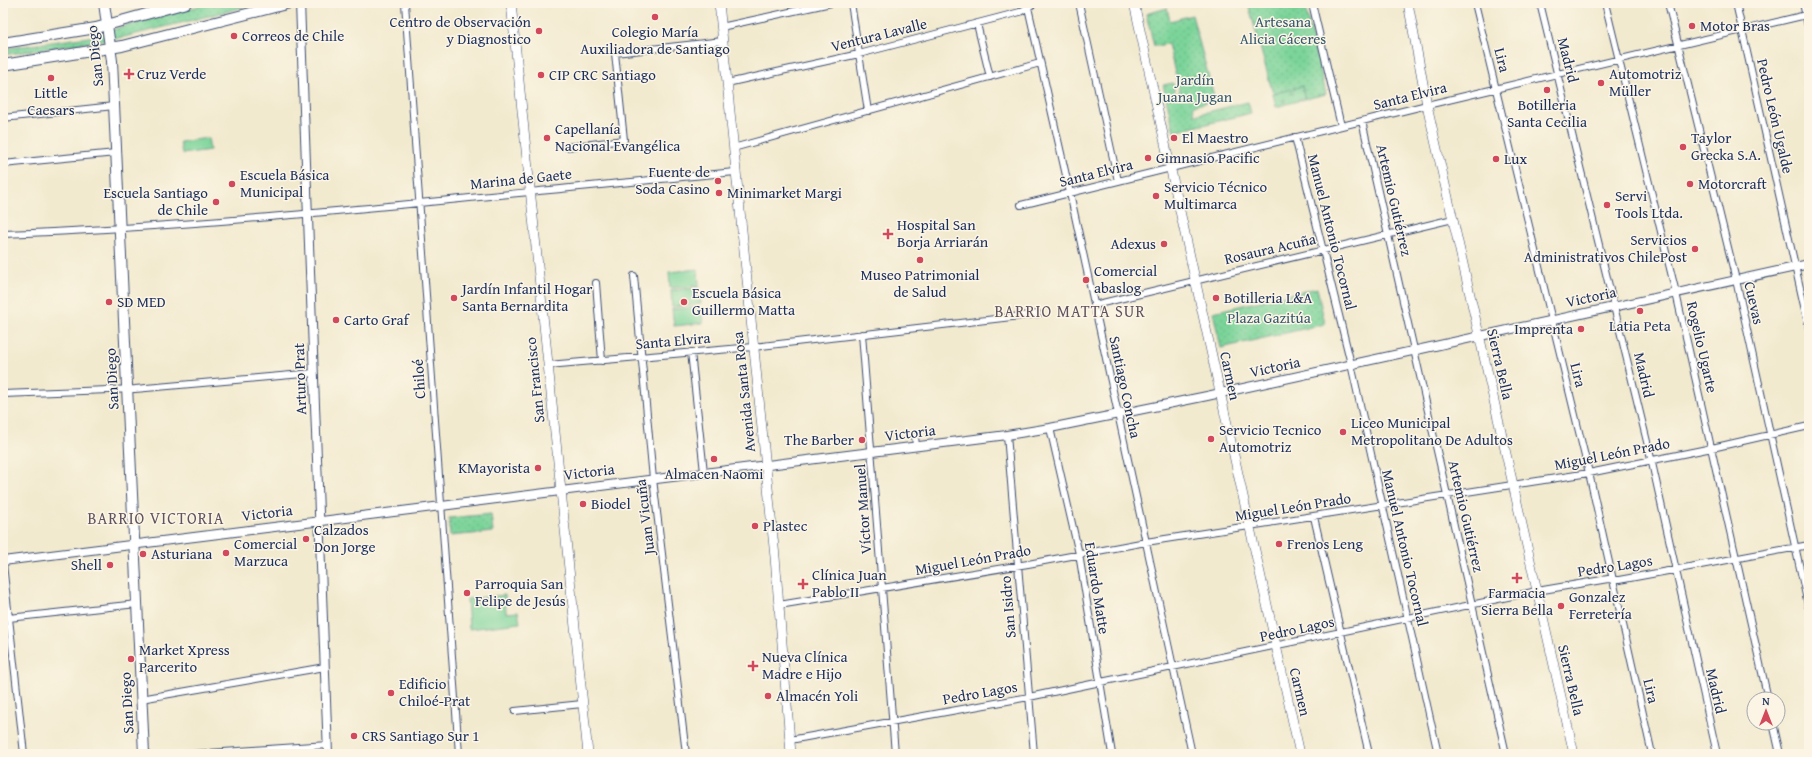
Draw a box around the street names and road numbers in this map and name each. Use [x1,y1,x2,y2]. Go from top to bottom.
street label: Ventura Lavalle [829,12,929,57]
street label: San Diego [81,24,108,88]
street label: Madrid [1553,35,1584,85]
street label: Lira [1489,45,1516,74]
street label: Pedro León Ugalde [1752,56,1799,175]
street label: Santa Elvira [1371,76,1449,115]
street label: Artemio Gutiérrez [1371,142,1418,258]
street label: Manuel Antonio Tocornal [1303,152,1362,312]
street label: Santa Elvira [1057,153,1135,192]
street label: Marina de Gaete [469,163,573,194]
street label: Rosaura Acuña [1222,228,1318,269]
street label: Cuevas [1739,279,1770,326]
street label: Victoria [1564,281,1618,312]
street label: Rogelio Ugarte [1682,299,1723,395]
street label: Sierra Bella [1482,326,1519,401]
street label: Santa Elvira [635,327,711,354]
street label: Avenida Santa Rosa [727,331,760,454]
street label: Santiago Concha [1104,334,1147,440]
street label: San Francisco [520,336,549,424]
street label: Arturo Prat [288,342,311,415]
street label: San Diego [99,347,124,410]
street label: Carmen [1215,350,1246,403]
street label: Madrid [1629,350,1660,400]
street label: Victoria [1248,351,1302,382]
street label: Chiloé [407,358,430,400]
street label: Lira [1565,360,1592,389]
street label: Victoria [883,419,937,446]
street label: Miguel León Prado [1552,432,1672,475]
street label: Victoria [562,458,616,485]
street label: Artemio Gutiérrez [1443,458,1490,574]
street label: Víctor Manuel [849,463,876,555]
street label: Manuel Antonio Tocornal [1377,467,1434,628]
street label: Juan Vicuña [629,478,660,558]
street label: Miguel León Prado [1233,487,1353,526]
street label: Victoria [240,499,294,526]
street label: Miguel León Prado [913,539,1033,580]
street label: Eduardo Matte [1080,540,1115,635]
street label: Pedro Lagos [1576,549,1654,582]
street label: San Isidro [994,575,1021,639]
street label: Pedro Lagos [1258,610,1336,647]
street label: Sierra Bella [1553,642,1590,717]
street label: Carmen [1285,666,1316,719]
street label: Madrid [1701,666,1732,716]
street label: San Diego [114,671,139,734]
street label: Pedro Lagos [941,676,1019,709]
street label: Lira [1638,677,1664,705]

